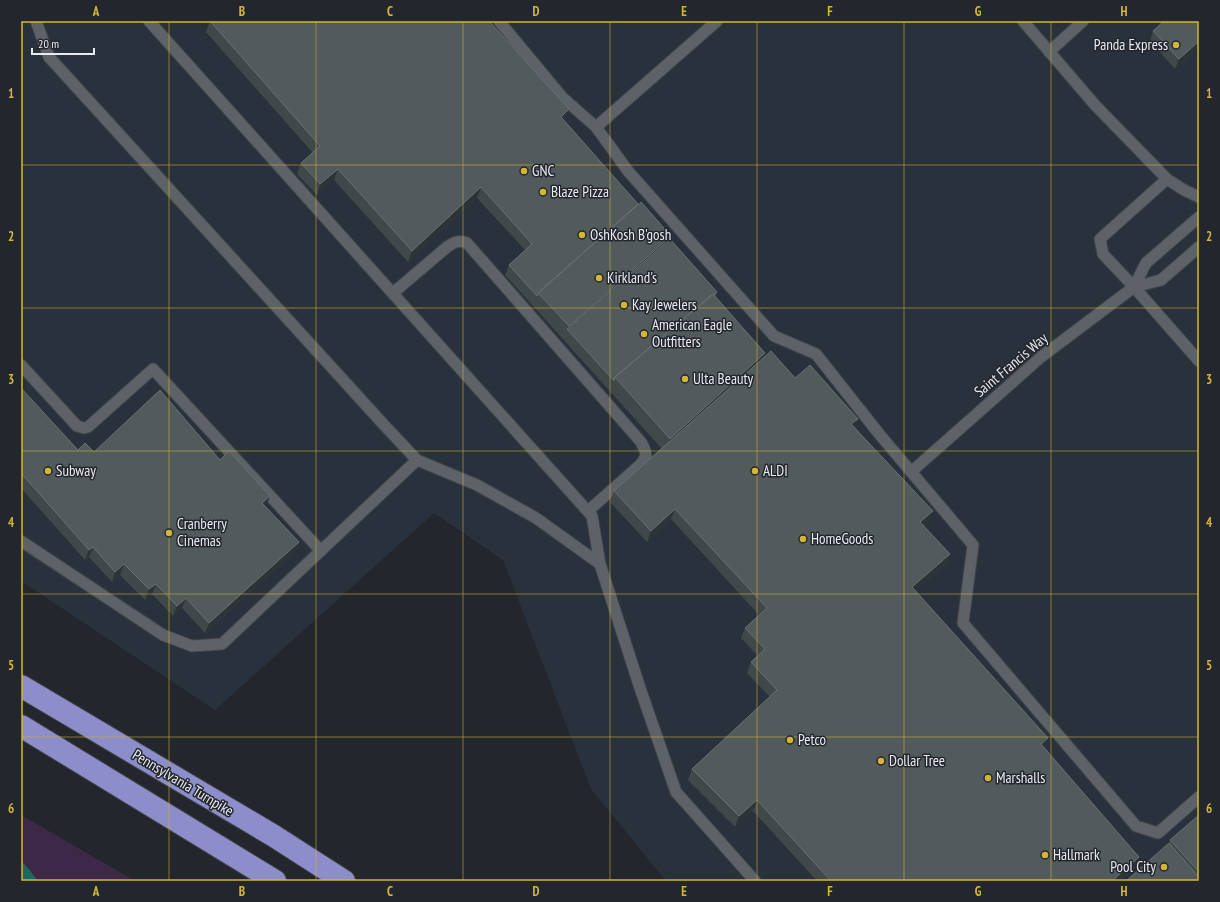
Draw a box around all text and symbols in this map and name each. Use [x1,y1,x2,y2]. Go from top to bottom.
text: A [92,3,100,20]
text: B [239,3,245,20]
text: C [387,3,393,20]
text: D [533,3,540,20]
text: E [681,3,687,20]
text: F [827,3,833,20]
text: G [975,3,982,20]
text: H [1121,3,1128,20]
scale bar [32,30,94,56]
place label: Panda Express [1094,35,1168,54]
text: 20 m [38,36,59,51]
marker: Panda Express [1171,40,1181,50]
text: 1 [8,85,14,102]
text: 1 [1206,85,1212,102]
place label: GNC [532,161,554,180]
marker: GNC [519,166,529,176]
place label: Blaze Pizza [551,182,609,201]
marker: Blaze Pizza [538,187,548,197]
place label: OshKosh B'gosh [590,225,671,244]
text: 2 [8,228,14,245]
text: 2 [1206,228,1212,245]
marker: OshKosh B'gosh [577,230,587,240]
place label: Kirkland's [607,268,657,287]
marker: Kirkland's [594,273,604,283]
place label: Kay Jewelers [632,295,697,314]
marker: Kay Jewelers [619,300,629,310]
place label: American Eagle Outfitters [652,315,732,351]
street label: Saint Francis Way [970,328,1052,401]
marker: American Eagle Outfitters [639,329,649,339]
place label: Ulta Beauty [693,369,753,388]
text: 3 [8,371,14,388]
text: 3 [1206,371,1212,388]
marker: Ulta Beauty [680,374,690,384]
place label: Subway [56,461,96,480]
place label: ALDI [763,461,788,480]
marker: Subway [43,466,53,476]
marker: ALDI [750,466,760,476]
text: 4 [8,514,15,531]
place label: Cranberry Cinemas [177,514,227,550]
text: 4 [1206,514,1213,531]
marker: Cranberry Cinemas [164,528,174,538]
place label: HomeGoods [811,529,873,548]
marker: HomeGoods [798,534,808,544]
text: 5 [8,657,14,674]
text: 5 [1206,657,1212,674]
place label: Petco [798,730,826,749]
marker: Petco [785,735,795,745]
street label: Pennsylvania Turnpike [129,745,237,820]
place label: Dollar Tree [889,751,945,770]
marker: Dollar Tree [876,756,886,766]
place label: Marshalls [996,768,1045,787]
marker: Marshalls [983,773,993,783]
text: 6 [8,800,14,817]
text: 6 [1206,800,1212,817]
place label: Hallmark [1053,845,1100,864]
marker: Hallmark [1040,850,1050,860]
place label: Pool City [1110,857,1156,876]
marker: Pool City [1159,862,1169,872]
text: A [92,883,100,900]
text: B [239,883,245,900]
text: C [387,883,393,900]
text: D [533,883,540,900]
text: E [681,883,687,900]
text: F [827,883,833,900]
text: G [975,883,982,900]
text: H [1121,883,1128,900]

